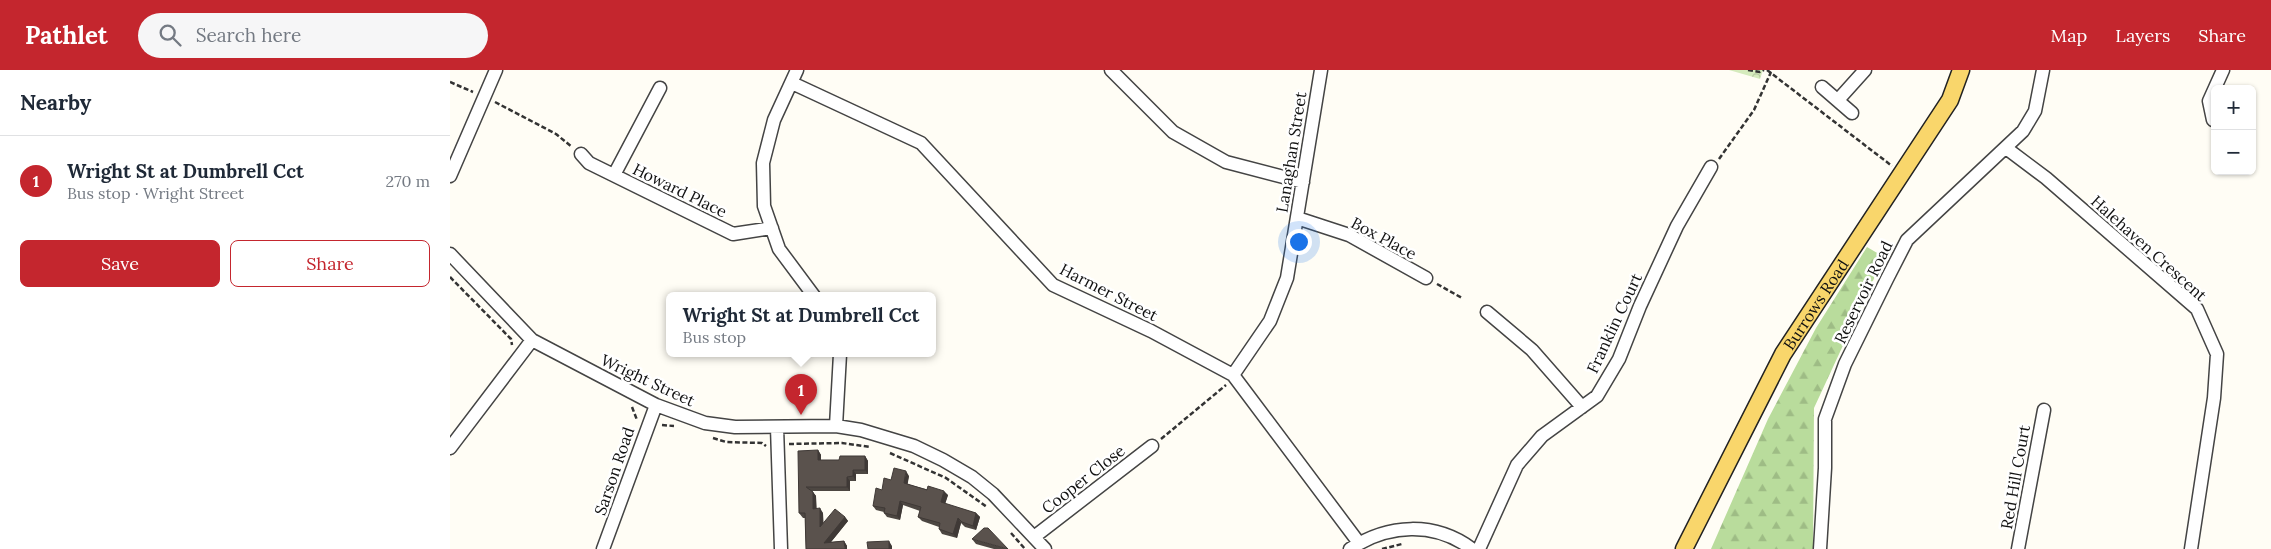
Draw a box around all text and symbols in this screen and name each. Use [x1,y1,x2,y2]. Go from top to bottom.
search box [138,13,488,58]
text: Pathlet [25,20,108,51]
icon: search [156,21,184,49]
text: Search here [196,23,301,47]
text: Map [2051,24,2087,47]
text: Layers [2115,24,2170,47]
text: Share [2198,24,2246,47]
map controls [2211,85,2256,175]
button: + [2211,85,2256,130]
text: Nearby [20,89,91,116]
street label: Lanaghan Street [1272,89,1311,214]
button: − [2211,130,2256,175]
text: Wright St at Dumbrell Cct [67,159,304,183]
street label: Howard Place [630,159,731,222]
text: 1 [33,171,39,191]
text: 270 m [386,171,430,191]
text: Bus stop · Wright Street [67,183,244,203]
street label: Halehaven Crescent [2087,191,2212,306]
street label: Box Place [1348,212,1420,264]
your location [1286,229,1312,255]
street label: Reservoir Road [1829,237,1897,347]
button: Save [20,240,220,287]
button: Share [230,240,430,287]
street label: Burrows Road [1779,255,1853,353]
street label: Harmer Street [1057,259,1162,326]
street label: Franklin Court [1582,269,1646,376]
popup [666,292,936,357]
text: Wright St at Dumbrell Cct [683,303,919,327]
text: Bus stop [683,327,746,347]
street label: Wright Street [598,350,699,411]
pin: 1 [785,374,817,415]
street label: Red Hill Court [1996,423,2034,531]
street label: Sarson Road [590,424,639,518]
street label: Cooper Close [1037,440,1129,518]

